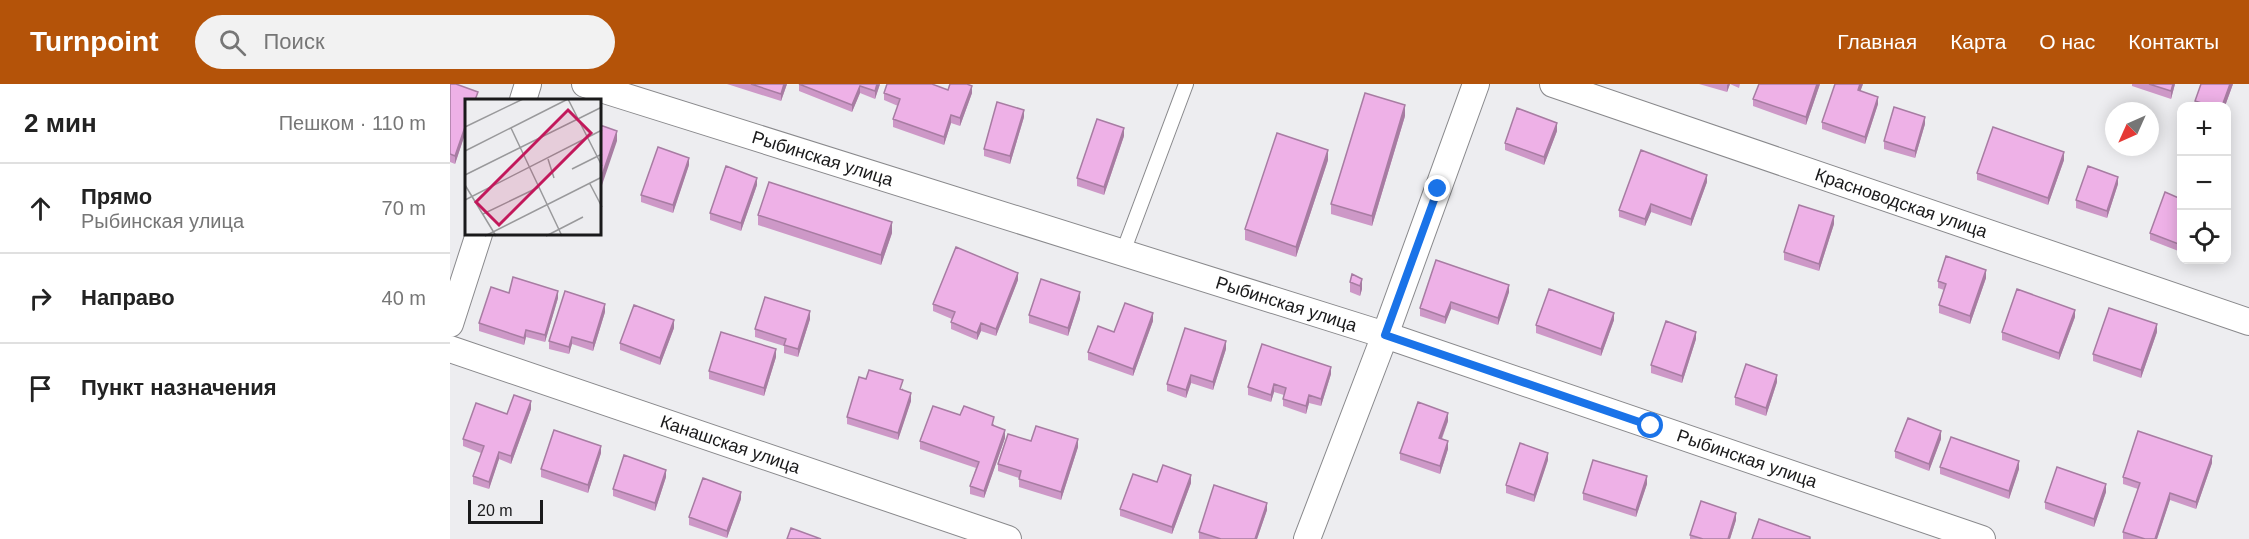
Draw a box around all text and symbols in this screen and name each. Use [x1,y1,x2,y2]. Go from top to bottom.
search box [195,15,615,69]
text: Turnpoint [30,26,159,57]
icon: search [216,26,249,59]
text: Поиск [264,29,325,54]
text: Главная [1837,30,1917,53]
text: Карта [1950,30,2006,53]
text: О нас [2039,30,2095,53]
text: Контакты [2128,30,2219,53]
inset map [465,99,602,236]
north arrow [2105,102,2159,156]
map controls [2177,102,2231,264]
button: + [2177,102,2231,156]
text: 2 мин [24,108,97,138]
text: Пешком · 110 m [279,112,426,134]
street label: Рыбинская улица [750,127,897,190]
button: − [2177,156,2231,210]
street label: Красноводская улица [1813,164,1991,242]
route end [1424,175,1450,201]
text: Прямо [81,184,152,209]
icon: ahead [24,192,57,225]
text: 70 m [382,197,426,219]
text: Рыбинская улица [81,210,244,232]
button: locate [2177,210,2231,264]
street label: Рыбинская улица [1213,273,1360,336]
icon: right [24,282,57,315]
text: Направо [81,285,175,310]
text: 40 m [382,287,426,309]
icon: arrive [24,372,57,405]
text: Пункт назначения [81,375,277,400]
street label: Канашская улица [658,411,804,478]
route start [1637,412,1663,438]
street label: Рыбинская улица [1674,425,1821,492]
scale bar [468,497,543,524]
text: 20 m [477,502,513,519]

